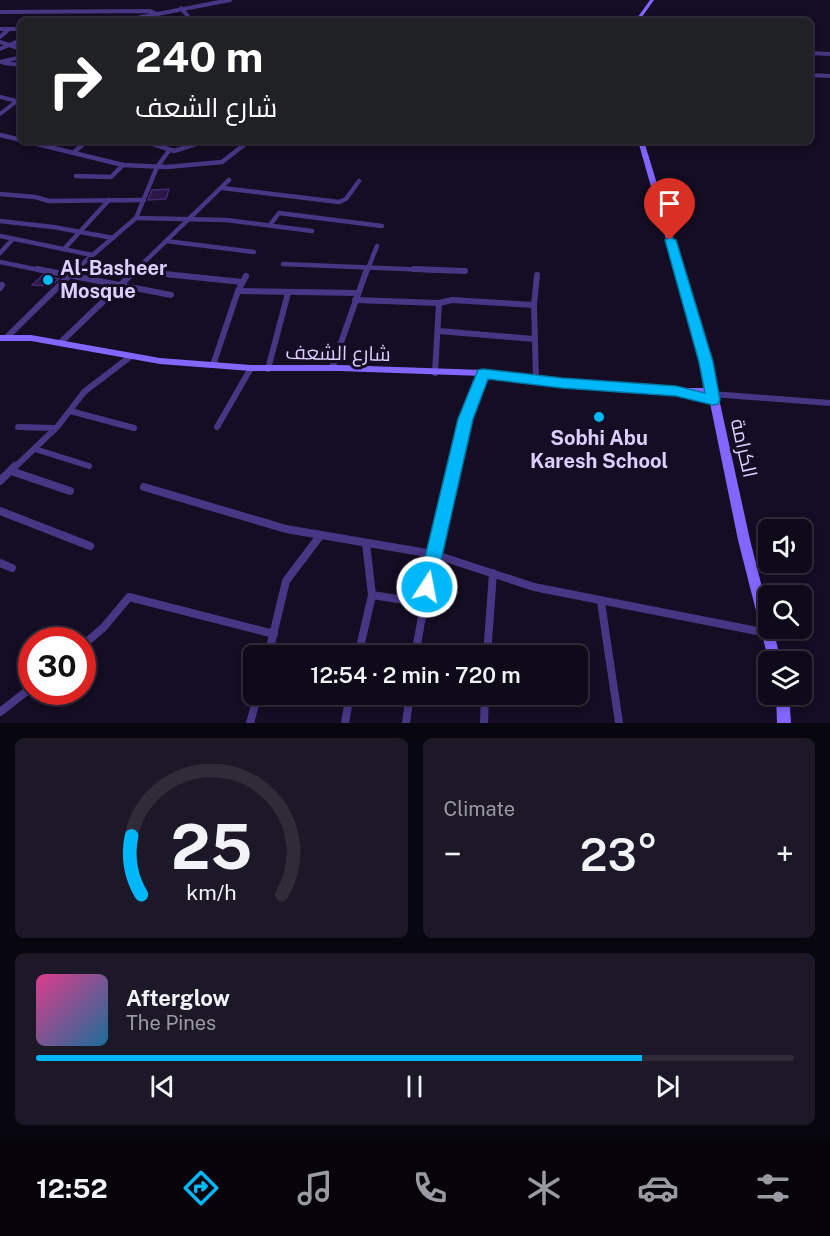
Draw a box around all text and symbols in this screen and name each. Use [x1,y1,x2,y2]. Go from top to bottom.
text: 240 m [135,32,263,81]
icon: right [36,42,114,120]
text: شارع الشعف [135,91,277,123]
pin [644,178,695,240]
icon: arrive [653,187,686,220]
place label: Al-Basheer Mosque [60,256,167,303]
marker: Al-Basheer Mosque [41,273,55,287]
street label: شارع الشعف [285,340,391,368]
marker: Sobhi Abu Karesh School [592,410,606,424]
street label: الكرامة [726,416,762,480]
place label: Sobhi Abu Karesh School [530,426,668,473]
map controls [758,519,812,705]
button: sound [758,519,812,573]
position arrow [395,555,459,619]
button: search [758,585,812,639]
speed limit sign: 30 [18,627,96,705]
button: layers [758,651,812,705]
text: 12:54 · 2 min · 720 m [310,662,521,688]
text: Climate [444,797,515,821]
text: 25 [170,810,252,883]
text: 23° [580,828,658,881]
text: − [444,835,462,873]
text: + [776,835,794,873]
text: km/h [186,880,236,905]
text: Afterglow [126,985,230,1011]
text: The Pines [126,1011,216,1035]
icon: previous [146,1070,179,1103]
icon: pause [398,1070,431,1103]
icon: next [651,1070,684,1103]
icon: directions [180,1167,222,1209]
icon: music [294,1167,336,1209]
icon: phone [409,1167,451,1209]
icon: climate [523,1167,565,1209]
icon: car [637,1167,679,1209]
icon: filters [752,1167,794,1209]
text: 12:52 [36,1172,108,1204]

